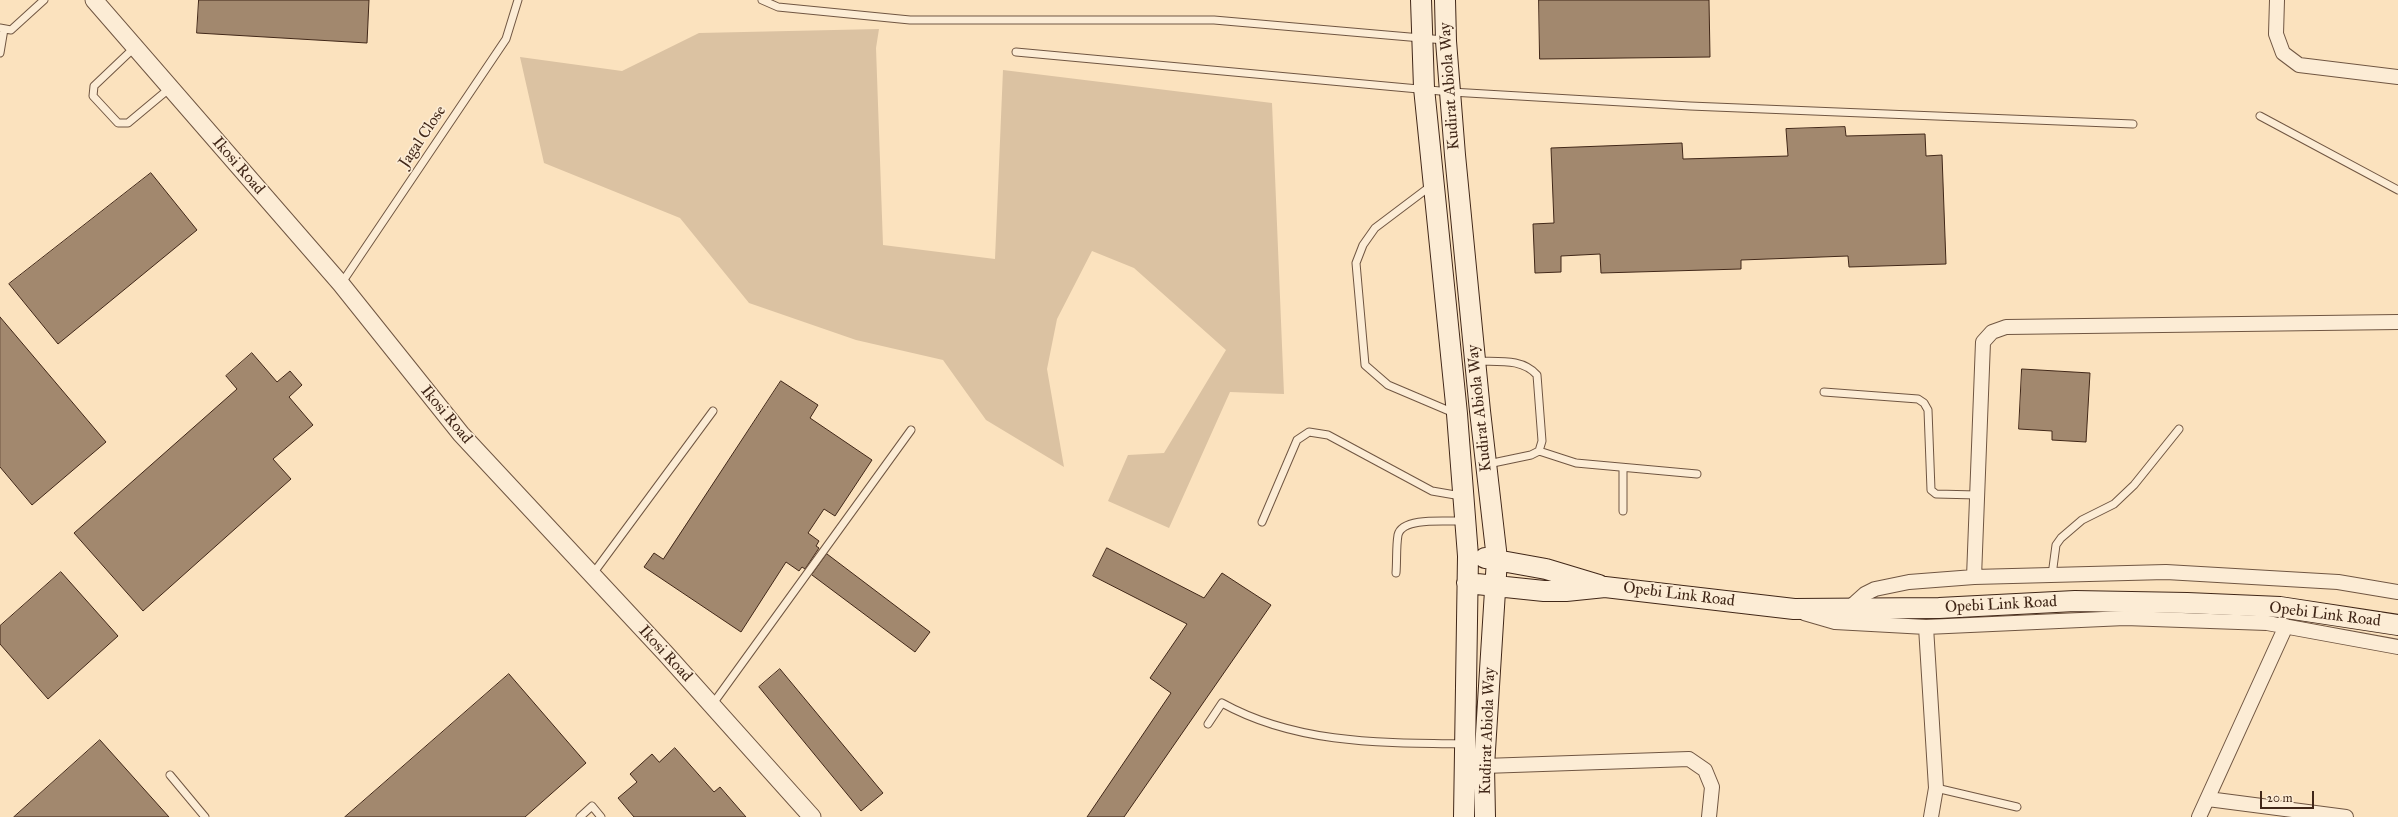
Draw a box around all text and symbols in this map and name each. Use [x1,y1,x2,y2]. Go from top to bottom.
street label: Kudirat Abiola Way [1436,22,1464,150]
street label: Jagal Close [395,102,451,172]
street label: Ikosi Road [208,133,268,199]
street label: Kudirat Abiola Way [1464,343,1496,473]
street label: Ikosi Road [416,382,476,448]
street label: Opebi Link Road [1622,579,1736,611]
street label: Opebi Link Road [1944,592,2058,618]
street label: Opebi Link Road [2268,599,2382,631]
street label: Ikosi Road [634,622,696,686]
street label: Kudirat Abiola Way [1476,667,1500,795]
scale bar [2262,783,2316,809]
text: 20 m [2267,791,2293,805]

